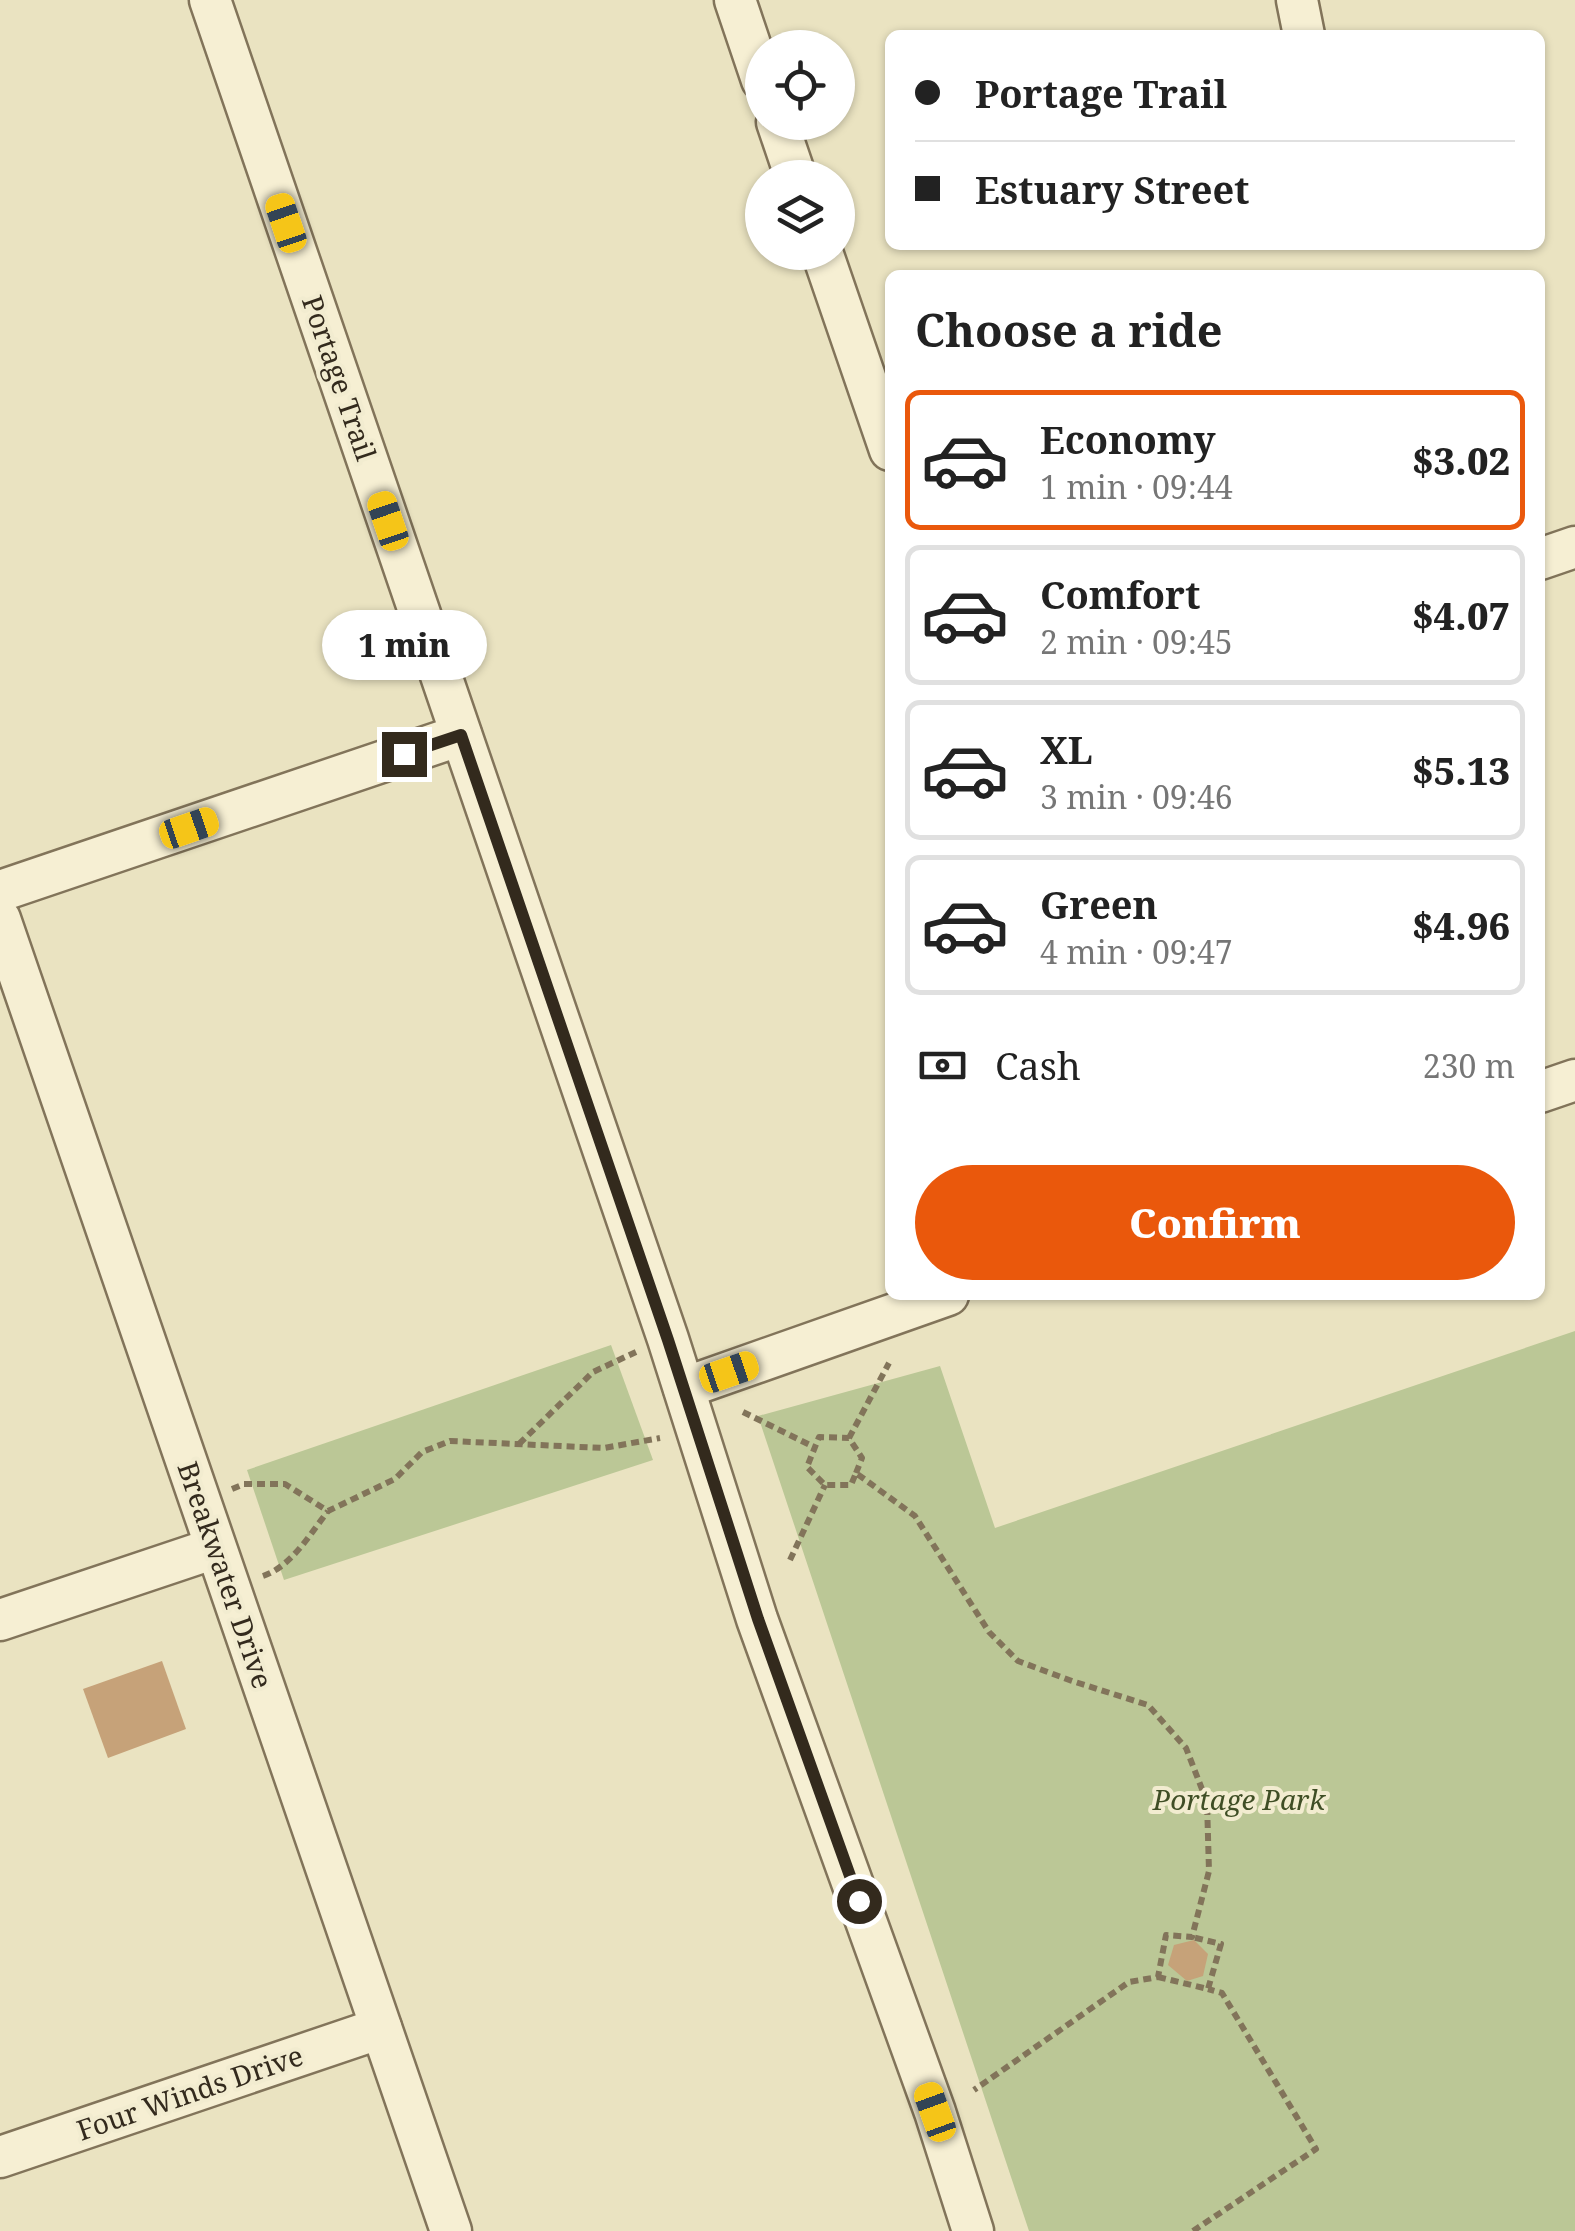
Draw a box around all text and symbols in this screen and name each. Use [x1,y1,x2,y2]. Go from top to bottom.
map controls [745,30,855,270]
button: locate [745,30,855,140]
text: Portage Trail [975,67,1227,119]
button: layers [745,160,855,270]
text: Estuary Street [975,163,1250,215]
car [262,190,310,256]
street label: Portage Trail [294,290,386,466]
text: Choose a ride [915,299,1223,360]
text: Economy [1040,413,1216,465]
icon: car [920,415,1010,505]
text: $3.02 [1412,434,1510,486]
text: 1 min · 09:44 [1040,465,1233,508]
car [364,488,412,554]
text: Comfort [1040,568,1200,620]
icon: car [920,570,1010,660]
text: $4.07 [1412,589,1510,641]
callout: 1 min [322,609,486,679]
text: 2 min · 09:45 [1040,620,1233,663]
text: 1 min [359,623,450,666]
text: XL [1040,723,1093,775]
icon: car [920,725,1010,815]
route end [382,732,427,777]
text: $5.13 [1412,744,1510,796]
text: 3 min · 09:46 [1040,775,1233,818]
car [156,804,222,852]
text: Green [1040,878,1158,930]
icon: car [920,880,1010,970]
text: $4.96 [1412,899,1510,951]
text: 4 min · 09:47 [1040,930,1233,973]
icon: cash [915,1038,970,1093]
text: Cash [995,1039,1081,1091]
text: 230 m [1423,1044,1515,1087]
button: Confirm [915,1165,1515,1280]
car [696,1348,762,1396]
street label: Breakwater Drive [169,1456,283,1693]
park label: Portage Park [1152,1780,1326,1818]
route start [837,1879,882,1924]
street label: Four Winds Drive [71,2036,308,2149]
car [911,2079,959,2145]

